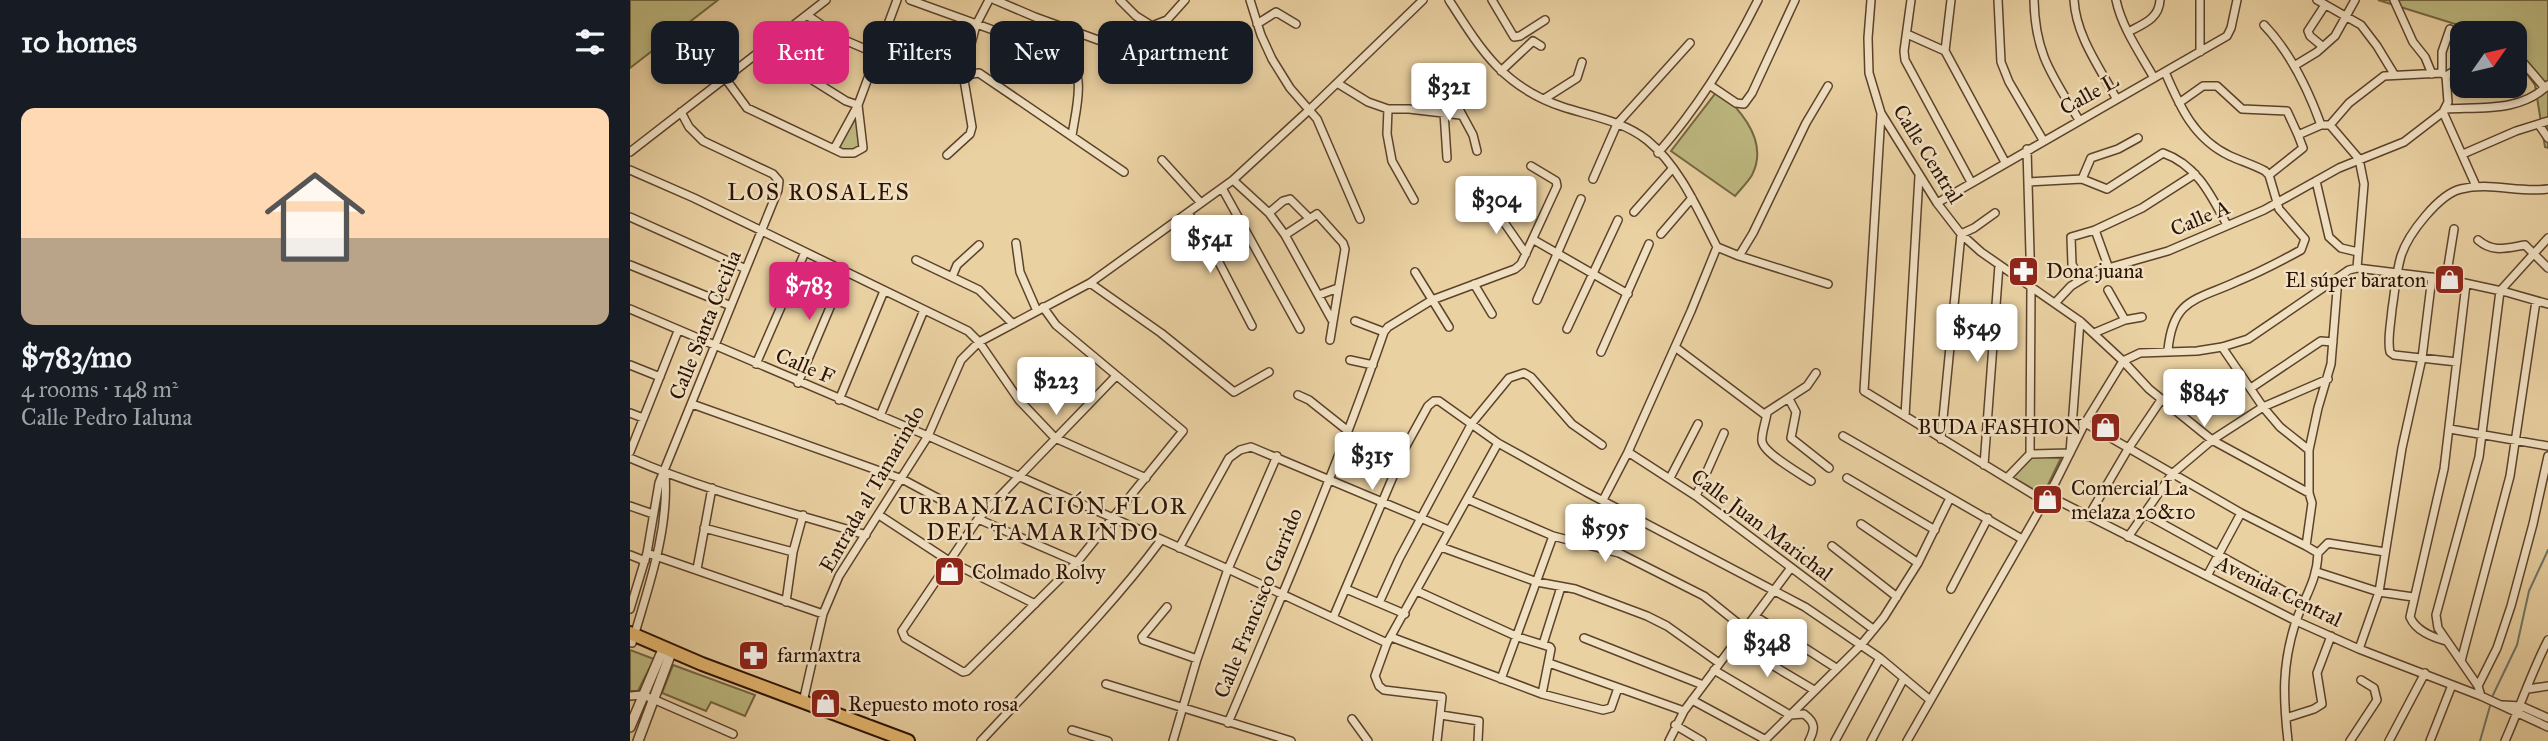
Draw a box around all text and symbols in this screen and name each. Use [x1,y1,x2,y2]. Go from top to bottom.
chip: Buy [651,21,739,84]
chip: Rent [753,21,849,84]
chip: Filters [863,21,976,84]
chip: New [990,21,1084,84]
chip: Apartment [1098,21,1253,84]
north arrow [2450,21,2527,98]
map controls [2450,21,2527,98]
icon: filters [571,23,609,61]
text: 10 homes [21,24,137,60]
pin: $321 [1408,64,1490,123]
street label: Calle L [2055,67,2123,121]
text: $321 [1427,72,1471,100]
street label: Calle Central [1887,100,1969,209]
icon: home [252,154,378,280]
pin: $304 [1455,176,1537,236]
district label: LOS ROSALES [727,178,911,206]
text: $304 [1471,185,1521,213]
street label: Calle A [2166,194,2234,242]
pin: $541 [1169,216,1251,275]
text: $541 [1187,224,1233,252]
street label: Calle Santa Cecilia [663,246,747,403]
pharmacy icon: Dona juana [2006,254,2040,288]
place label: Dona juana [2046,258,2144,284]
pin: $783 [768,262,850,322]
shop icon: El súper baraton [2432,263,2466,297]
place label: El súper baraton [2285,267,2426,293]
text: $783 [785,271,833,299]
pin: $549 [1936,304,2018,364]
text: $549 [1952,313,2002,341]
text: $783/mo [21,339,131,375]
street label: Calle F [772,342,839,390]
pin: $223 [1015,358,1097,417]
text: $223 [1033,366,1079,394]
pin: $845 [2163,370,2245,429]
text: 4 rooms · 148 m² [21,375,178,403]
text: $845 [2179,378,2229,406]
street label: Entrada al Tamarindo [814,401,930,577]
text: Calle Pedro Ialuna [21,403,192,431]
shop icon: BUDA FASHION [2088,410,2122,444]
place label: BUDA FASHION [1918,414,2082,440]
pin: $315 [1331,433,1413,492]
text: $315 [1351,441,1393,469]
street label: Calle Juan Marichal [1686,463,1838,587]
place label: Comercial La melaza 20&10 [2071,475,2196,525]
shop icon: Comercial La melaza 20&10 [2031,483,2065,517]
district label: URBANIZACIÓN FLOR DEL TAMARINDO [898,491,1188,546]
street label: Calle Francisco Garrido [1208,504,1308,702]
pin: $595 [1564,504,1646,564]
text: $595 [1581,513,1629,541]
street label: Avenida Central [2211,549,2347,633]
shop icon: Colmado Rolvy [932,555,966,589]
place label: Colmado Rolvy [972,559,1107,585]
pin: $348 [1726,620,1808,679]
text: $348 [1743,628,1791,656]
pharmacy icon: farmaxtra [737,638,771,672]
place label: farmaxtra [777,642,861,668]
shop icon: Repuesto moto rosa [808,687,842,721]
place label: Repuesto moto rosa [848,691,1018,717]

